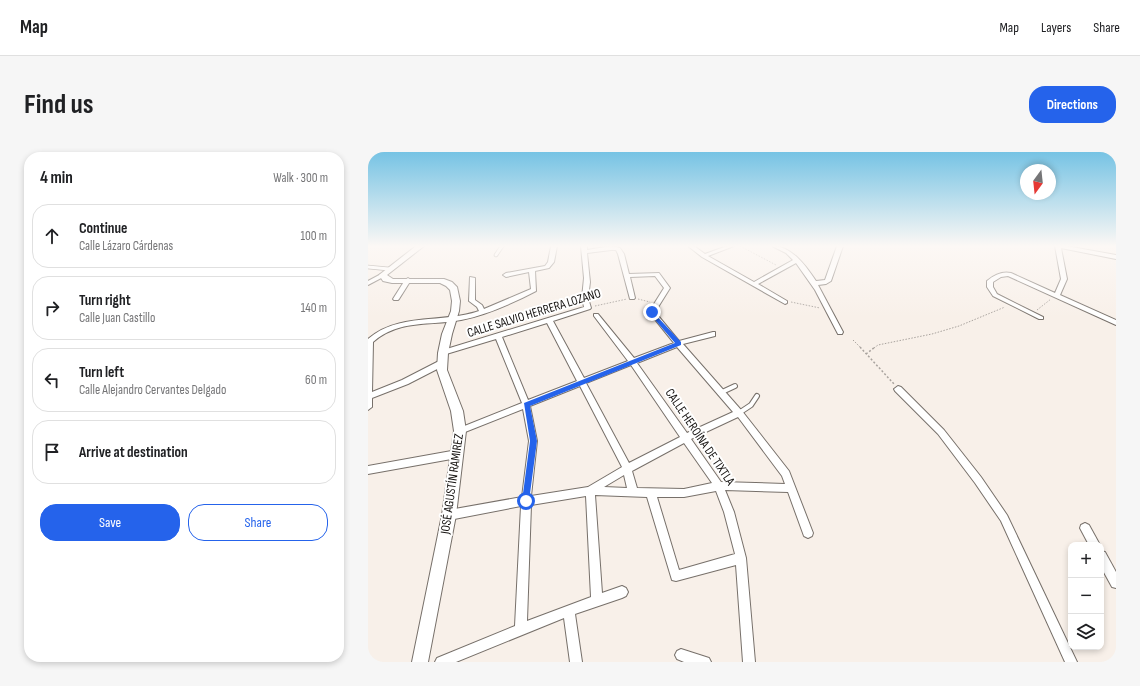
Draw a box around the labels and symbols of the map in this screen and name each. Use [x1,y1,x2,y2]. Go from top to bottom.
north arrow [1020,164,1056,200]
street label: CALLE SALVIO HERRERA LOZANO [465,285,603,341]
route end [643,303,661,321]
street label: CALLE HEROÍNA DE TIXTLA [662,386,738,489]
street label: JOSÉ AGUSTÍN RAMIREZ [437,432,467,536]
route start [517,492,535,510]

